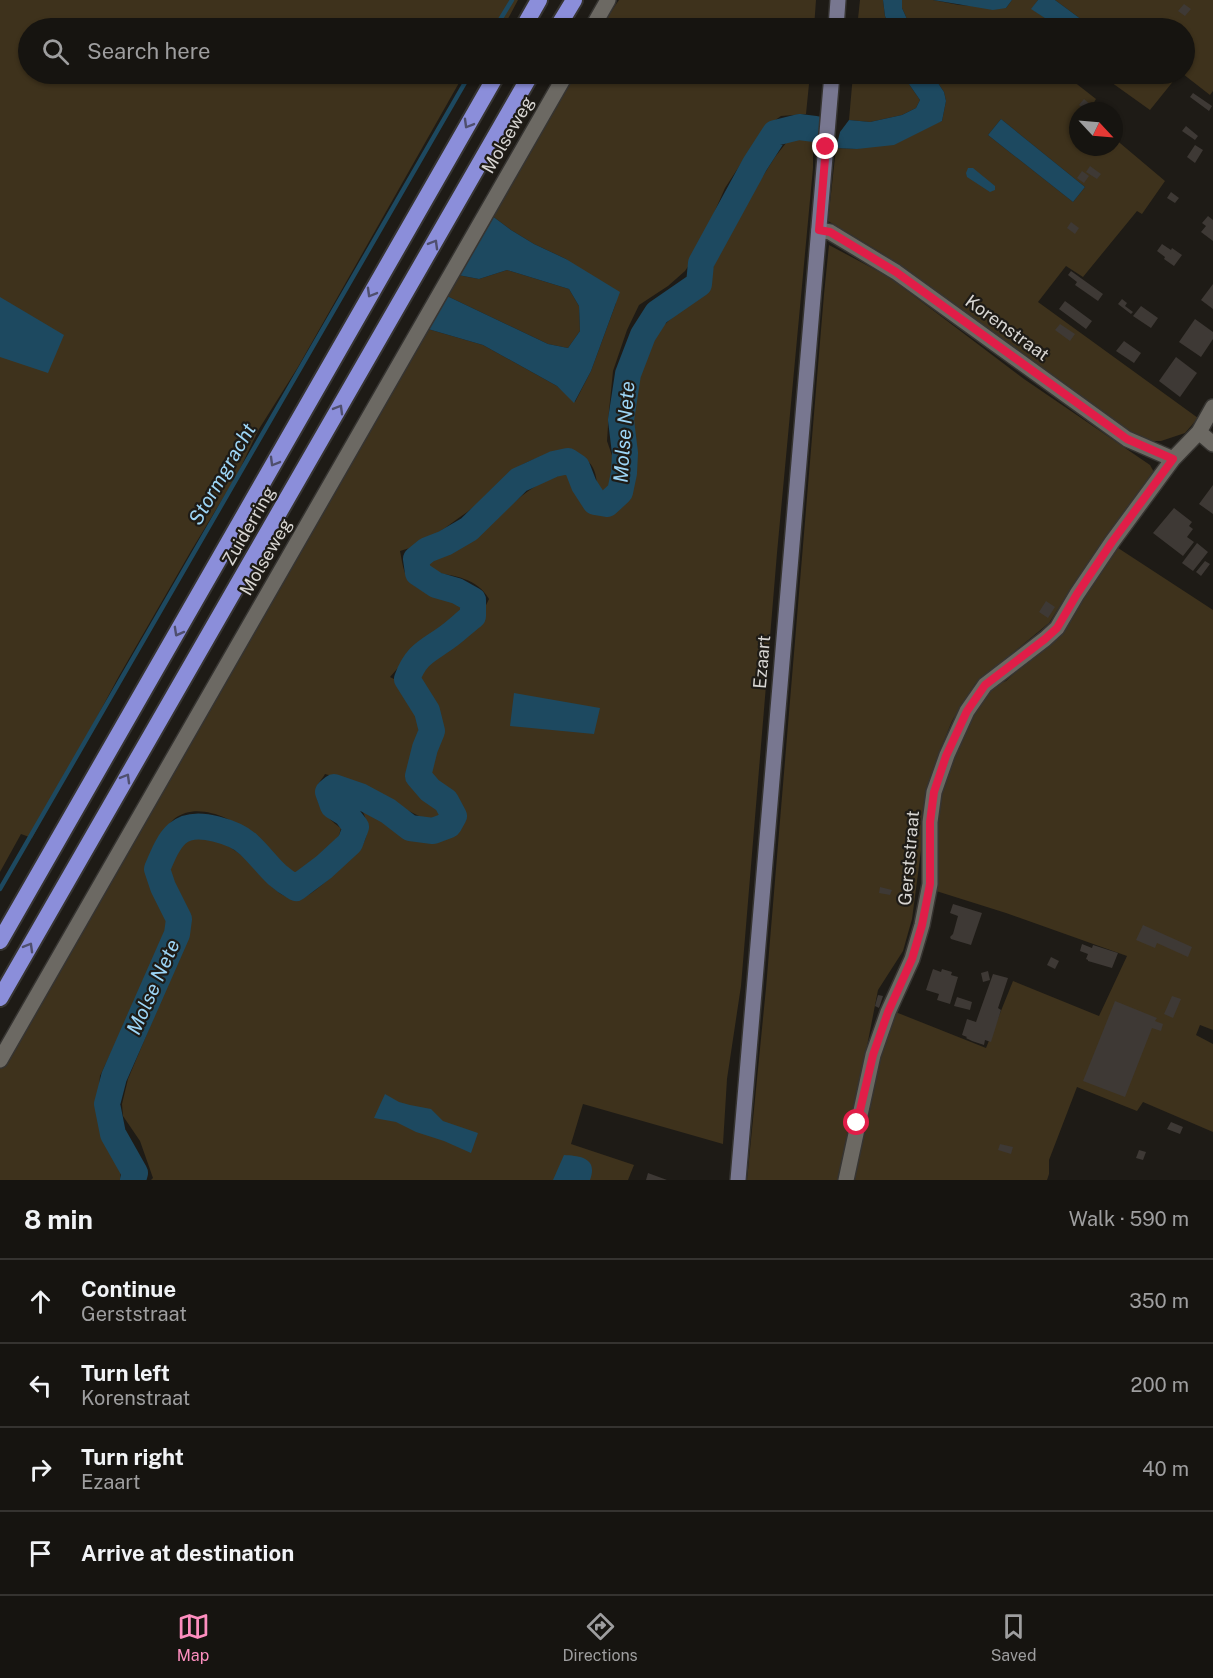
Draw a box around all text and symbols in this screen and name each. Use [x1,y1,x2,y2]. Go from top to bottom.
search box [18,18,1195,84]
icon: search [39,35,72,68]
text: Search here [87,38,211,64]
street label: Molseweg [477,92,538,177]
north arrow [1069,102,1123,156]
one-way arrow [464,118,476,128]
route end [812,133,838,159]
one-way arrow [426,240,438,250]
one-way arrow [367,287,379,297]
street label: Korenstraat [961,290,1053,365]
water label: Molse Nete [608,380,640,484]
one-way arrow [332,405,343,415]
water label: Stormgracht [183,418,261,529]
one-way arrow [270,456,281,466]
street label: Zuiderring [218,483,280,569]
street label: Molseweg [235,514,296,599]
one-way arrow [174,626,185,636]
street label: Ezaart [749,634,774,690]
one-way arrow [119,774,130,784]
street label: Gerststraat [894,810,923,906]
water label: Molse Nete [121,936,185,1038]
one-way arrow [22,943,33,953]
route start [843,1109,869,1135]
text: 8 min [24,1204,93,1235]
text: Walk · 590 m [1069,1207,1189,1231]
text: Continue [81,1276,176,1302]
icon: ahead [24,1285,57,1318]
text: 350 m [1129,1289,1189,1313]
text: Gerststraat [81,1302,187,1326]
text: Turn left [81,1360,170,1386]
icon: left [24,1369,57,1402]
text: 200 m [1131,1373,1189,1397]
text: Korenstraat [81,1386,190,1410]
text: Turn right [81,1444,184,1470]
icon: right [24,1453,57,1486]
text: 40 m [1142,1457,1189,1481]
text: Ezaart [81,1470,141,1494]
icon: arrive [24,1537,57,1570]
text: Arrive at destination [81,1540,294,1566]
tab: Map [177,1610,210,1665]
tab: Directions [563,1610,638,1665]
tab: Saved [991,1610,1036,1665]

